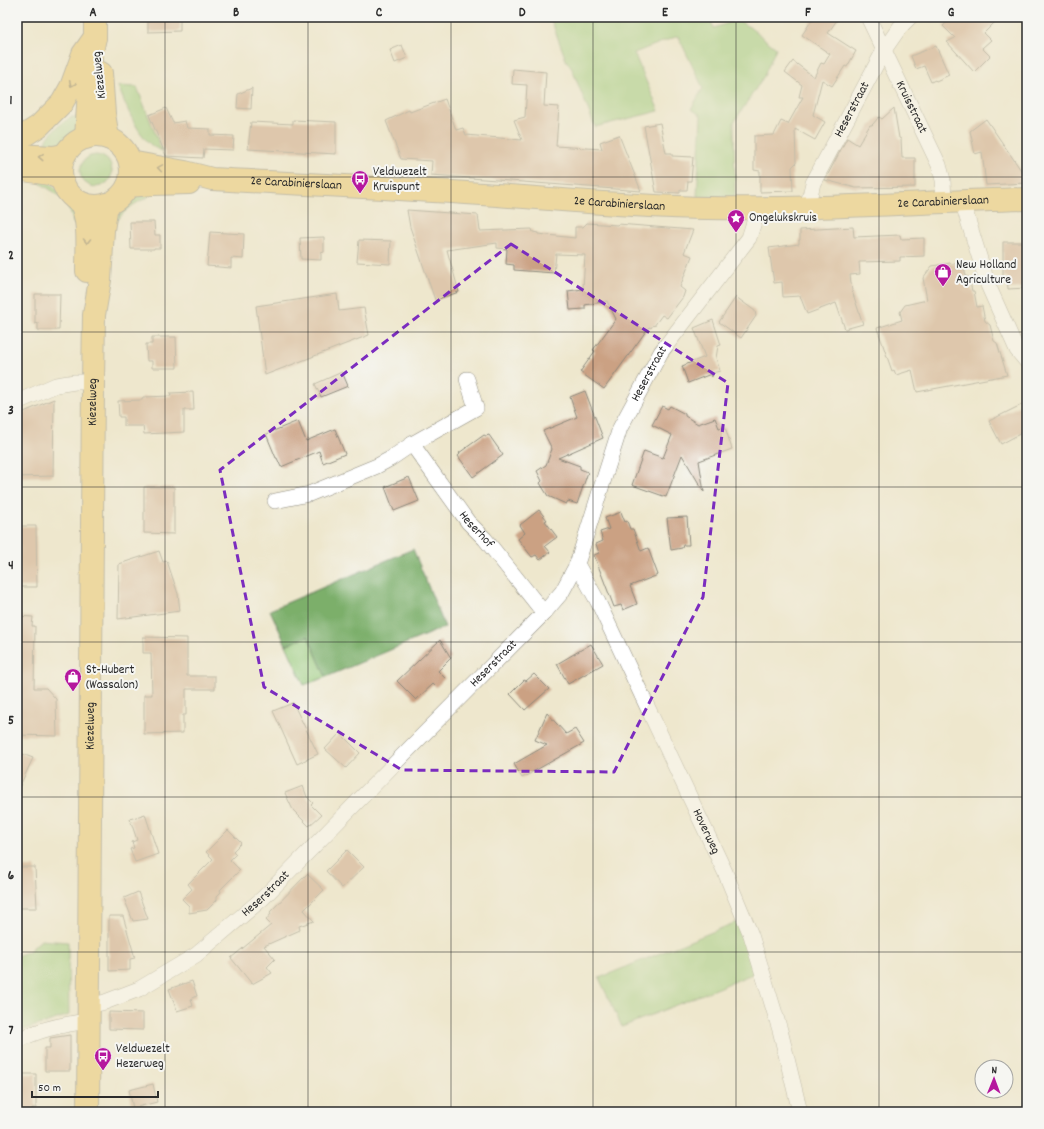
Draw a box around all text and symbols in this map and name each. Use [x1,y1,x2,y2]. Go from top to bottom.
text: A [89,4,97,23]
text: B [233,4,239,23]
text: C [376,4,383,23]
text: D [519,4,526,23]
text: E [662,4,669,23]
text: F [805,4,811,23]
text: G [948,4,955,23]
street label: Kiezelweg [88,50,112,100]
street label: Heserstraat [830,78,875,141]
street label: Kruisstraat [890,78,932,137]
one-way arrow [68,80,76,87]
text: 1 [10,92,13,111]
one-way arrow [38,152,44,161]
place label: Veldwezelt Kruispunt [373,163,427,197]
one-way arrow [157,164,163,173]
bus stop icon: Veldwezelt Kruispunt [350,169,370,194]
street label: 2e Carabinierslaan [250,172,342,195]
street label: 2e Carabinierslaan [573,191,666,216]
street label: 2e Carabinierslaan [897,191,989,214]
place icon: Ongelukskruis [726,208,746,233]
place label: Ongelukskruis [749,209,817,228]
one-way arrow [83,238,91,244]
text: 2 [8,247,14,266]
place label: New Holland Agriculture [956,256,1016,290]
shop icon: New Holland Agriculture [933,262,953,287]
street label: Heserstraat [626,342,672,405]
street label: Kiezelweg [83,378,103,426]
text: 3 [8,402,14,421]
street label: Heserhof [454,507,499,553]
text: 4 [8,557,14,576]
street label: Heserstraat [466,635,522,692]
place label: St-Hubert (Wassalon) [86,661,138,695]
shop icon: St-Hubert (Wassalon) [63,667,83,692]
street label: Kiezelweg [81,702,100,750]
text: 5 [8,712,14,731]
street label: Hoverweg [687,806,725,858]
street label: Heserstraat [237,866,294,922]
text: 6 [8,867,15,886]
text: 7 [9,1022,14,1041]
place label: Veldwezelt Hezerweg [116,1040,170,1074]
bus stop icon: Veldwezelt Hezerweg [93,1046,113,1071]
north arrow [974,1059,1014,1099]
text: N [991,1063,998,1079]
scale bar [32,1073,158,1099]
text: 50 m [38,1080,61,1097]

